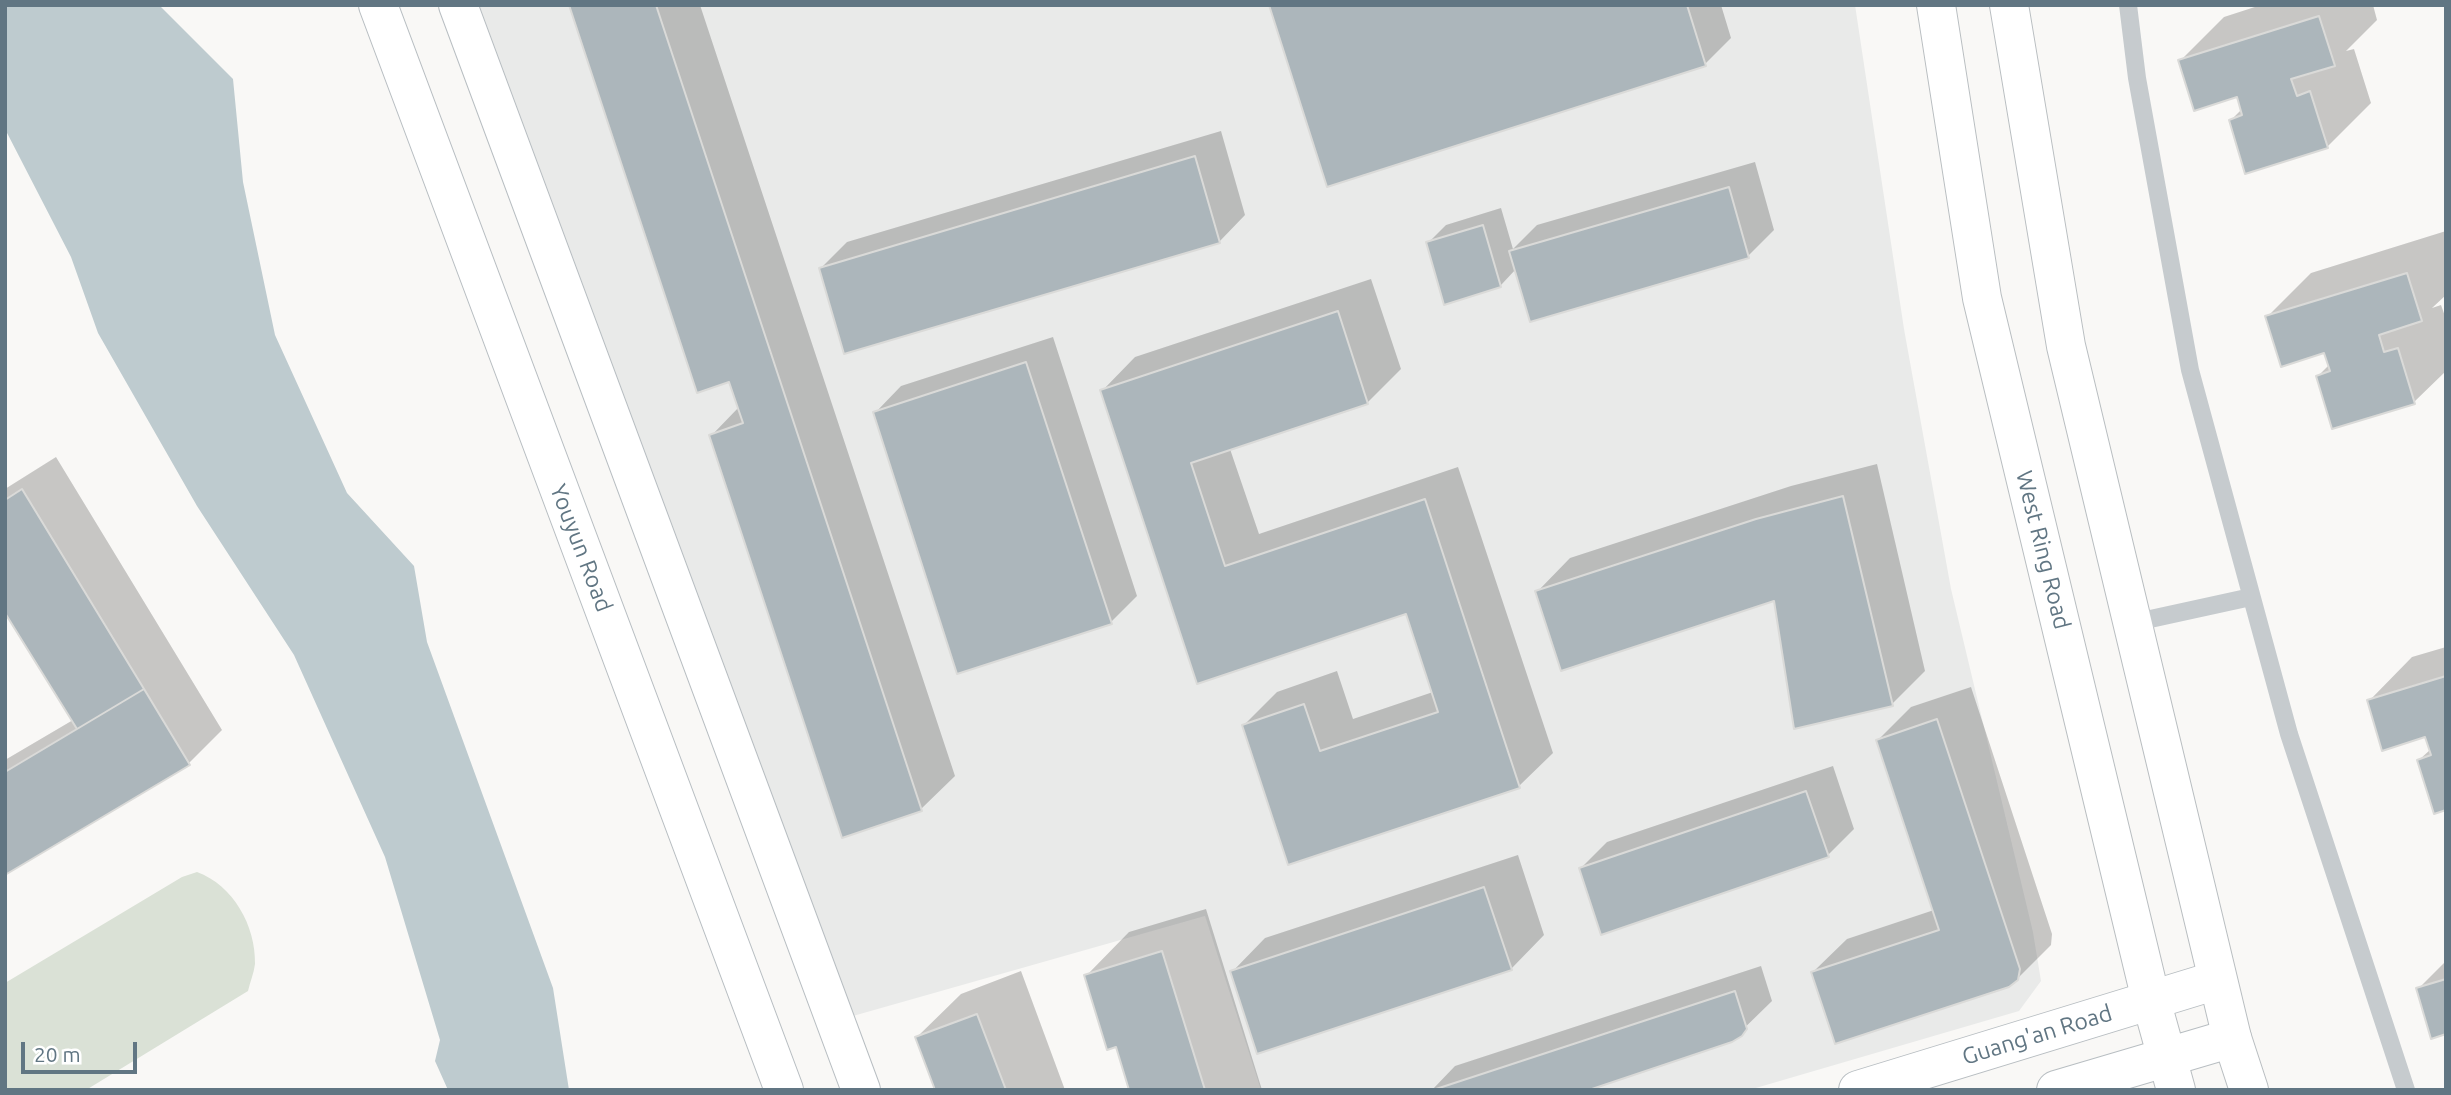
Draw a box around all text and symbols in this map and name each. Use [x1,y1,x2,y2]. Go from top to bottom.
street label: West Ring Road [2010,468,2076,632]
street label: Youyun Road [544,480,618,616]
street label: Guang'an Road [1959,999,2115,1071]
scale bar [24,1028,140,1072]
text: 20 m [34,1042,81,1066]

